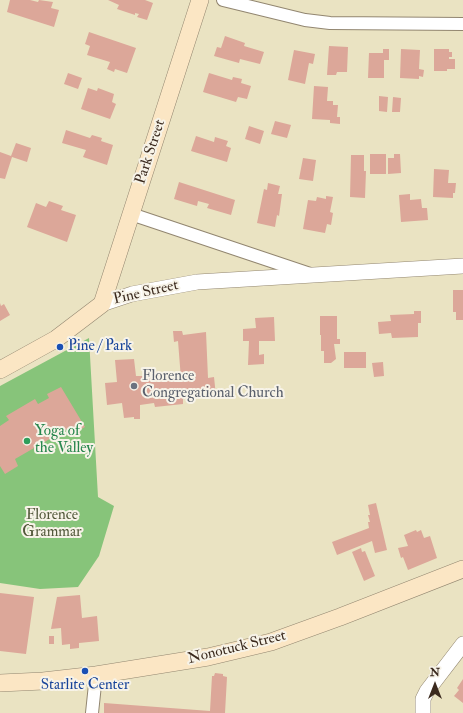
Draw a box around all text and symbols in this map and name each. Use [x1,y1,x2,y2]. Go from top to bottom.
street label: Park Street [132,118,170,186]
street label: Pine Street [112,277,180,309]
place label: Pine / Park [68,338,132,356]
marker: Pine / Park [55,342,65,352]
place label: Florence Congregational Church [142,368,284,403]
marker: Florence Congregational Church [129,381,139,391]
place label: Yoga of the Valley [35,423,93,458]
marker: Yoga of the Valley [22,436,32,446]
park label: Florence Grammar [22,507,82,542]
street label: Nonotuck Street [186,627,288,669]
north arrow [415,665,455,705]
marker: Starlite Center [80,666,90,676]
text: N [430,666,440,679]
place label: Starlite Center [41,677,129,695]

